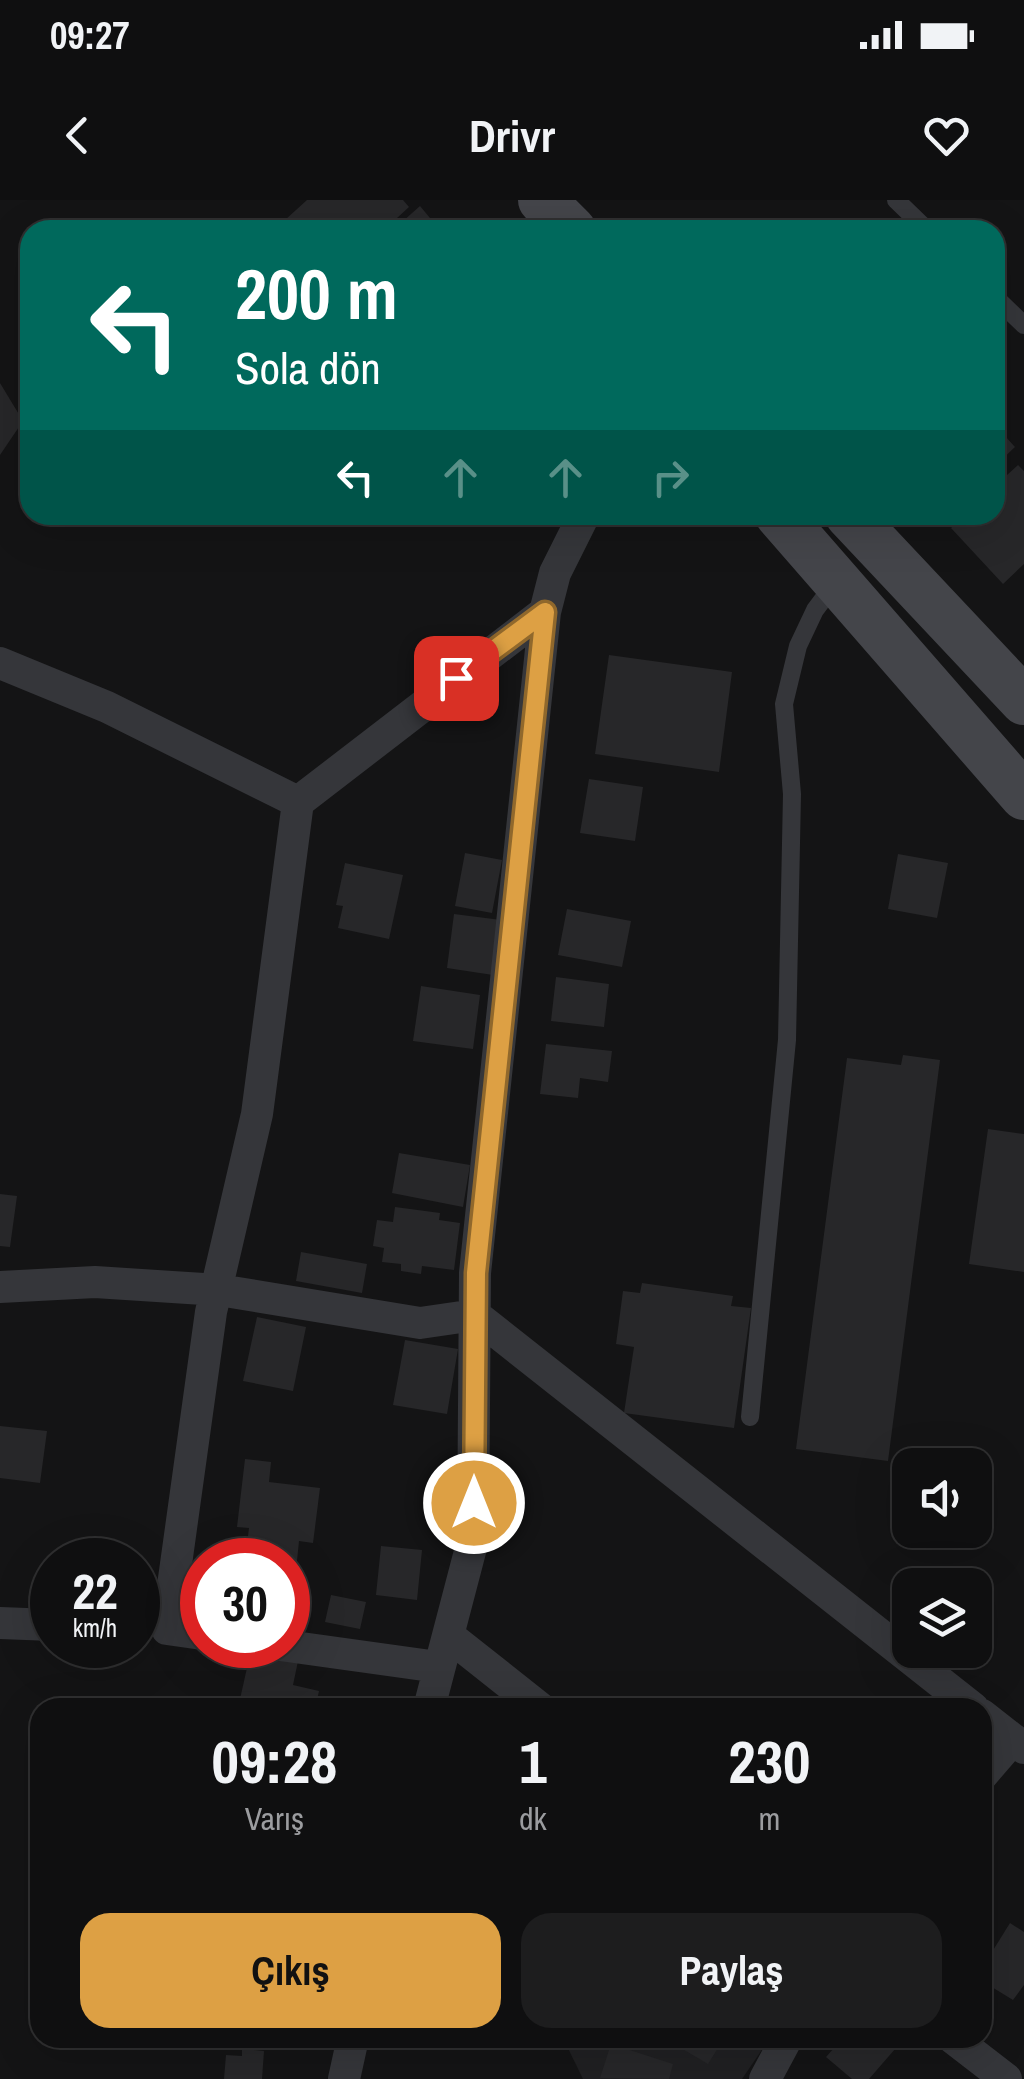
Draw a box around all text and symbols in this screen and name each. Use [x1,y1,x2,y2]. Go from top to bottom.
text: 09:27 [50,10,130,61]
text: Drivr [469,105,555,166]
icon: back [50,108,105,163]
icon: heart [919,108,974,163]
text: 200 m [235,247,398,341]
icon: left [70,260,200,390]
text: Sola dön [235,337,381,398]
icon: left [328,450,383,505]
icon: ahead [433,450,488,505]
icon: ahead [538,450,593,505]
icon: right [643,450,698,505]
pin [414,636,499,721]
icon: arrive [429,651,484,706]
map controls [892,1448,992,1668]
button: sound [892,1448,992,1548]
position arrow [422,1451,526,1555]
speed limit sign: 30 [180,1538,310,1668]
text: 22 [72,1557,118,1625]
button: layers [892,1568,992,1668]
text: km/h [73,1611,117,1645]
text: 09:28 [212,1721,337,1802]
text: 1 [519,1721,547,1802]
text: 230 [728,1721,810,1802]
text: Varış [245,1797,304,1840]
text: dk [519,1797,547,1840]
text: m [758,1797,780,1840]
button: Çıkış [80,1913,501,2028]
button: Paylaş [521,1913,942,2028]

